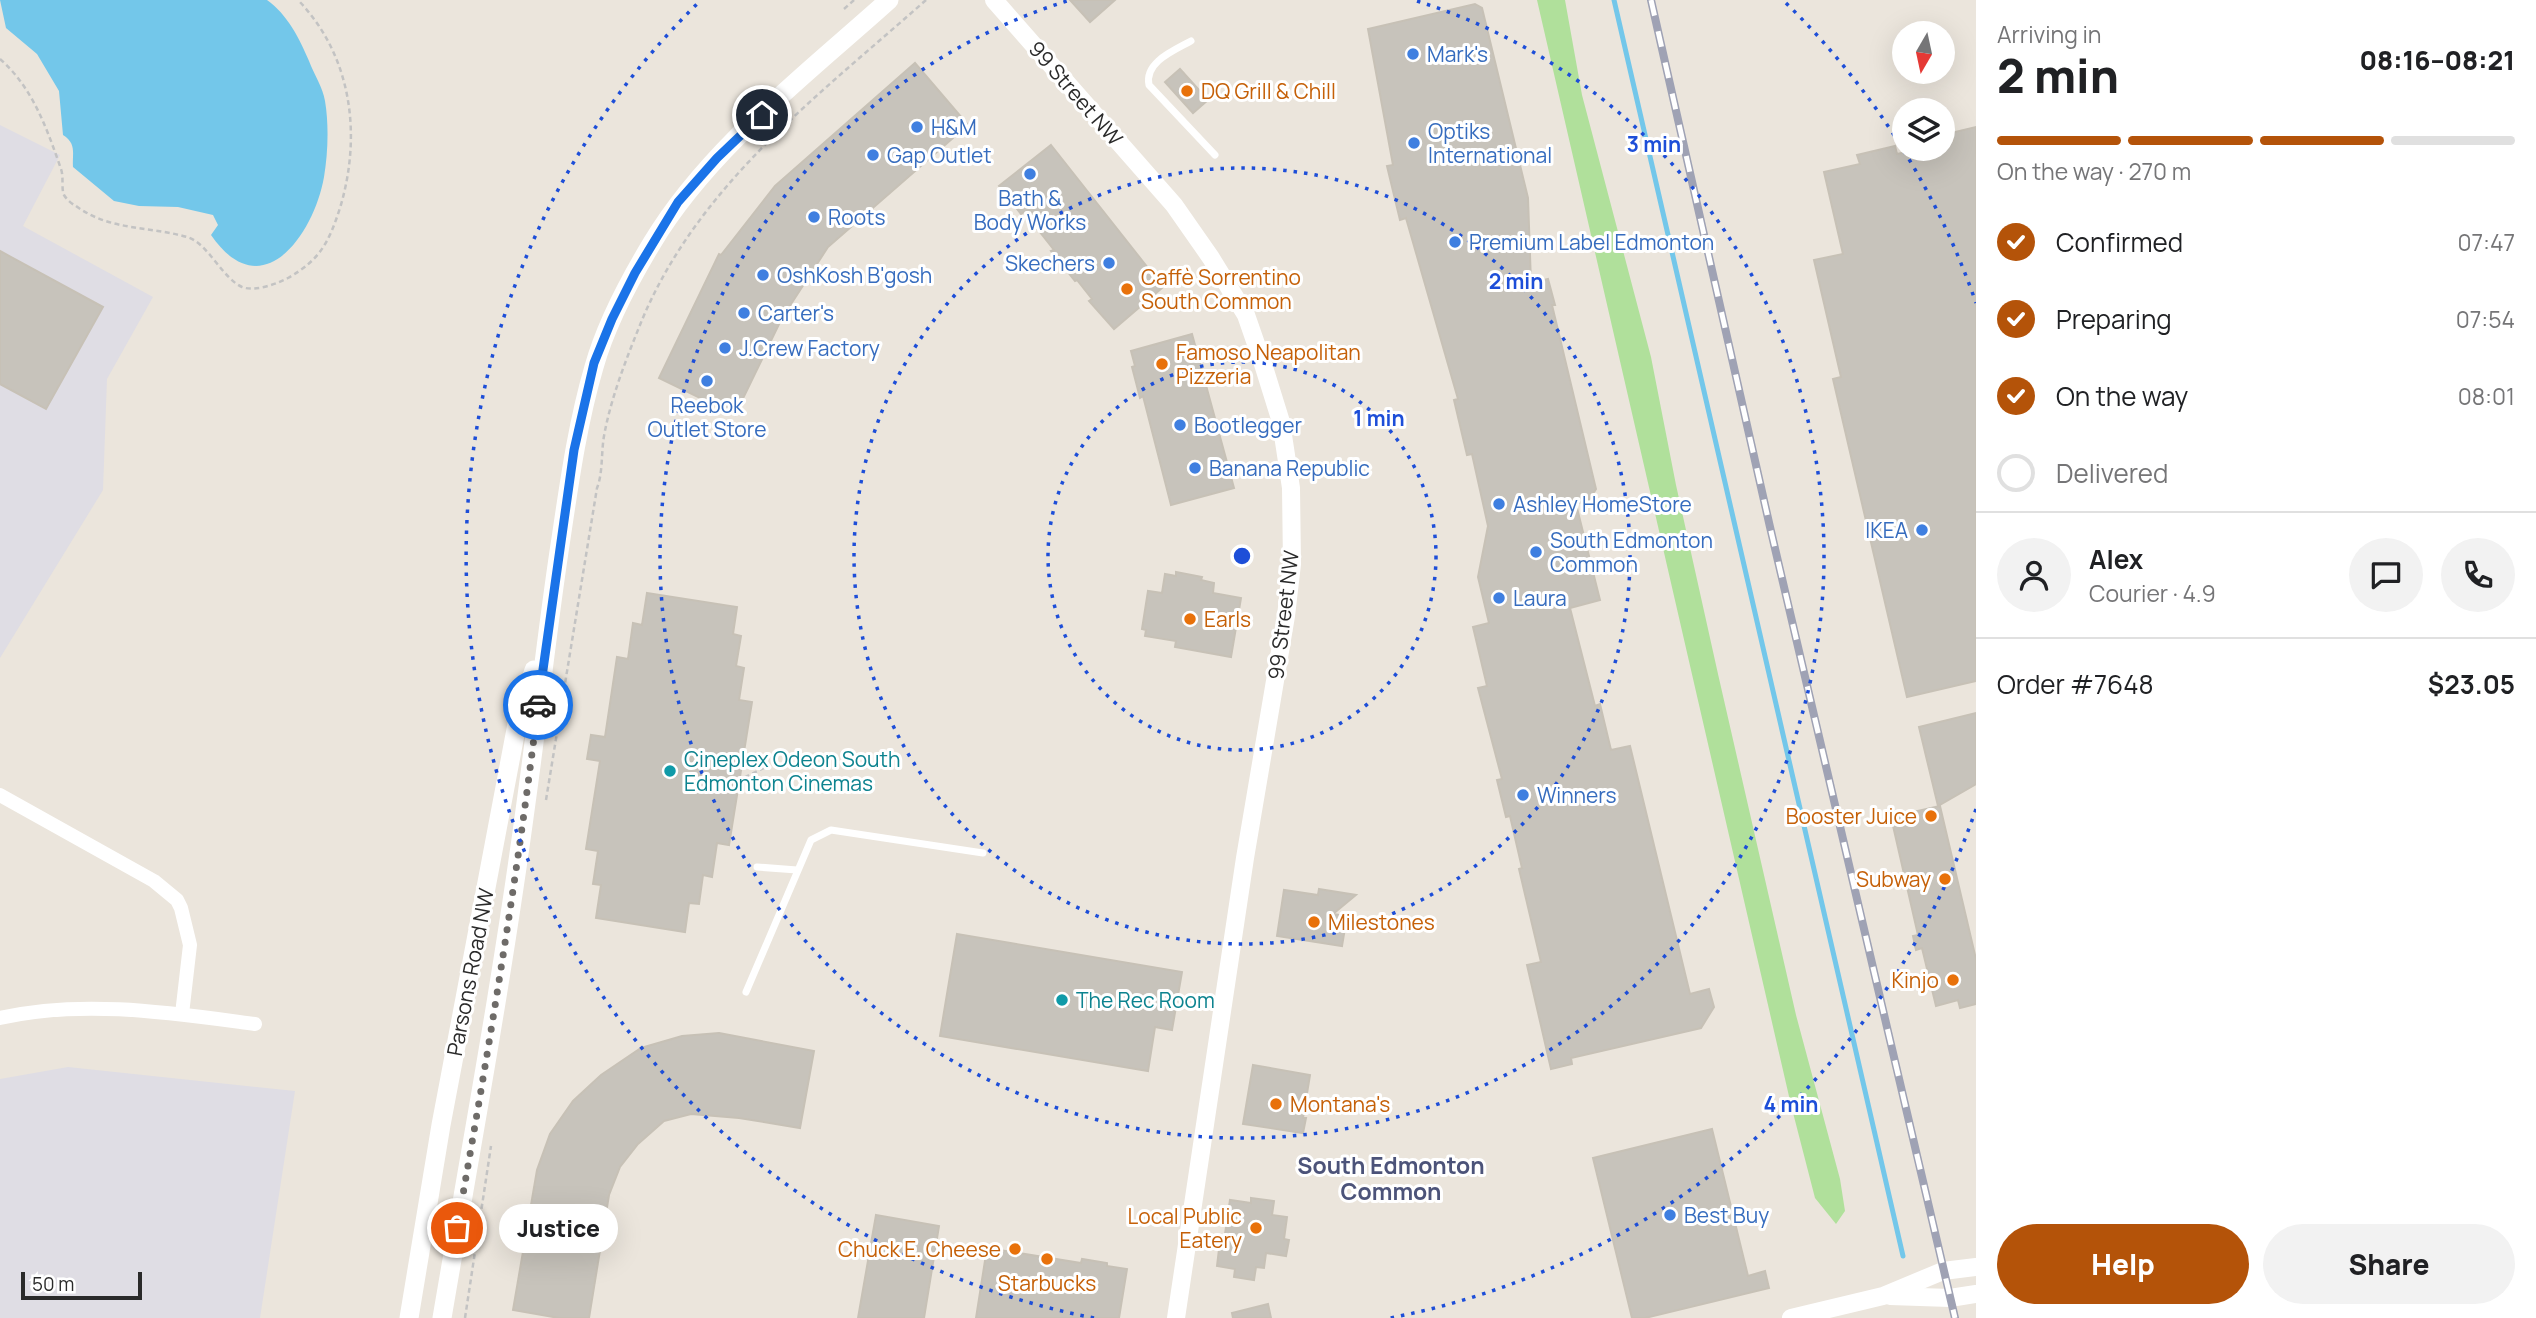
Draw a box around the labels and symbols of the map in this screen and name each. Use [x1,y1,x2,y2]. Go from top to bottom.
north arrow [1892,21,1955,84]
street label: 99 Street NW [1023,35,1129,152]
place label: Mark's [1427,40,1488,68]
marker: Mark's [1405,46,1421,62]
place label: DQ Grill & Chill [1201,77,1336,105]
marker: DQ Grill & Chill [1179,83,1195,99]
pin [732,85,792,145]
place label: H&M [931,113,977,141]
place label: Optiks International [1428,117,1552,169]
marker: H&M [909,119,925,135]
text: 3 min [1627,130,1681,158]
marker: Optiks International [1406,135,1422,151]
place label: Gap Outlet [887,141,992,169]
marker: Gap Outlet [865,147,881,163]
marker: Bath & Body Works [1022,166,1038,182]
place label: Bath & Body Works [974,184,1086,236]
place label: Roots [828,203,886,231]
marker: Roots [806,209,822,225]
place label: Premium Label Edmonton [1469,228,1714,256]
marker: Premium Label Edmonton [1447,234,1463,250]
place label: Skechers [1005,249,1095,277]
marker: Skechers [1101,255,1117,271]
place label: OshKosh B'gosh [777,261,932,289]
place label: Caffè Sorrentino South Common [1141,263,1301,315]
marker: OshKosh B'gosh [755,267,771,283]
text: 2 min [1489,267,1543,295]
marker: Caffè Sorrentino South Common [1119,281,1135,297]
place label: Carter's [758,299,834,327]
marker: Carter's [736,305,752,321]
place label: J.Crew Factory [739,334,880,362]
place label: Famoso Neapolitan Pizzeria [1176,338,1361,390]
marker: J.Crew Factory [717,340,733,356]
marker: Famoso Neapolitan Pizzeria [1154,356,1170,372]
marker: Reebok Outlet Store [699,373,715,389]
place label: Reebok Outlet Store [648,391,766,443]
text: 1 min [1353,404,1405,432]
place label: Bootlegger [1194,411,1302,439]
marker: Bootlegger [1172,417,1188,433]
place label: Banana Republic [1209,454,1370,482]
marker: Banana Republic [1187,460,1203,476]
place label: Ashley HomeStore [1513,490,1692,518]
marker: Ashley HomeStore [1491,496,1507,512]
place label: IKEA [1865,516,1908,544]
marker: IKEA [1914,522,1930,538]
place label: South Edmonton Common [1550,526,1713,578]
centre of rings [1230,544,1254,568]
marker: South Edmonton Common [1528,544,1544,560]
street label: 99 Street NW [1261,548,1305,681]
place label: Laura [1513,584,1567,612]
marker: Laura [1491,590,1507,606]
place label: Earls [1204,605,1251,633]
marker: Earls [1182,611,1198,627]
courier [503,670,573,740]
place label: Cineplex Odeon South Edmonton Cinemas [684,745,900,797]
marker: Cineplex Odeon South Edmonton Cinemas [662,763,678,779]
place label: Winners [1537,781,1616,809]
marker: Winners [1515,787,1531,803]
place label: Booster Juice [1786,802,1917,830]
marker: Booster Juice [1923,808,1939,824]
place label: Subway [1856,865,1931,893]
marker: Subway [1937,871,1953,887]
street label: Parsons Road NW [440,885,500,1058]
place label: Milestones [1328,908,1435,936]
marker: Milestones [1306,914,1322,930]
place label: Kinjo [1891,966,1939,994]
marker: Kinjo [1945,972,1961,988]
place label: The Rec Room [1076,986,1215,1014]
marker: The Rec Room [1054,992,1070,1008]
place label: Montana's [1290,1090,1390,1118]
text: 4 min [1764,1090,1818,1118]
marker: Montana's [1268,1096,1284,1112]
district label: South Edmonton Common [1297,1149,1485,1207]
pin [427,1198,487,1258]
place label: Best Buy [1684,1201,1769,1229]
place label: Local Public Eatery [1128,1202,1242,1254]
callout: Justice [499,1204,618,1252]
marker: Best Buy [1662,1207,1678,1223]
marker: Local Public Eatery [1248,1220,1264,1236]
place label: Chuck E. Cheese [838,1235,1001,1263]
marker: Chuck E. Cheese [1007,1241,1023,1257]
marker: Starbucks [1039,1251,1055,1267]
scale bar [21,1269,142,1301]
place label: Starbucks [998,1269,1096,1297]

